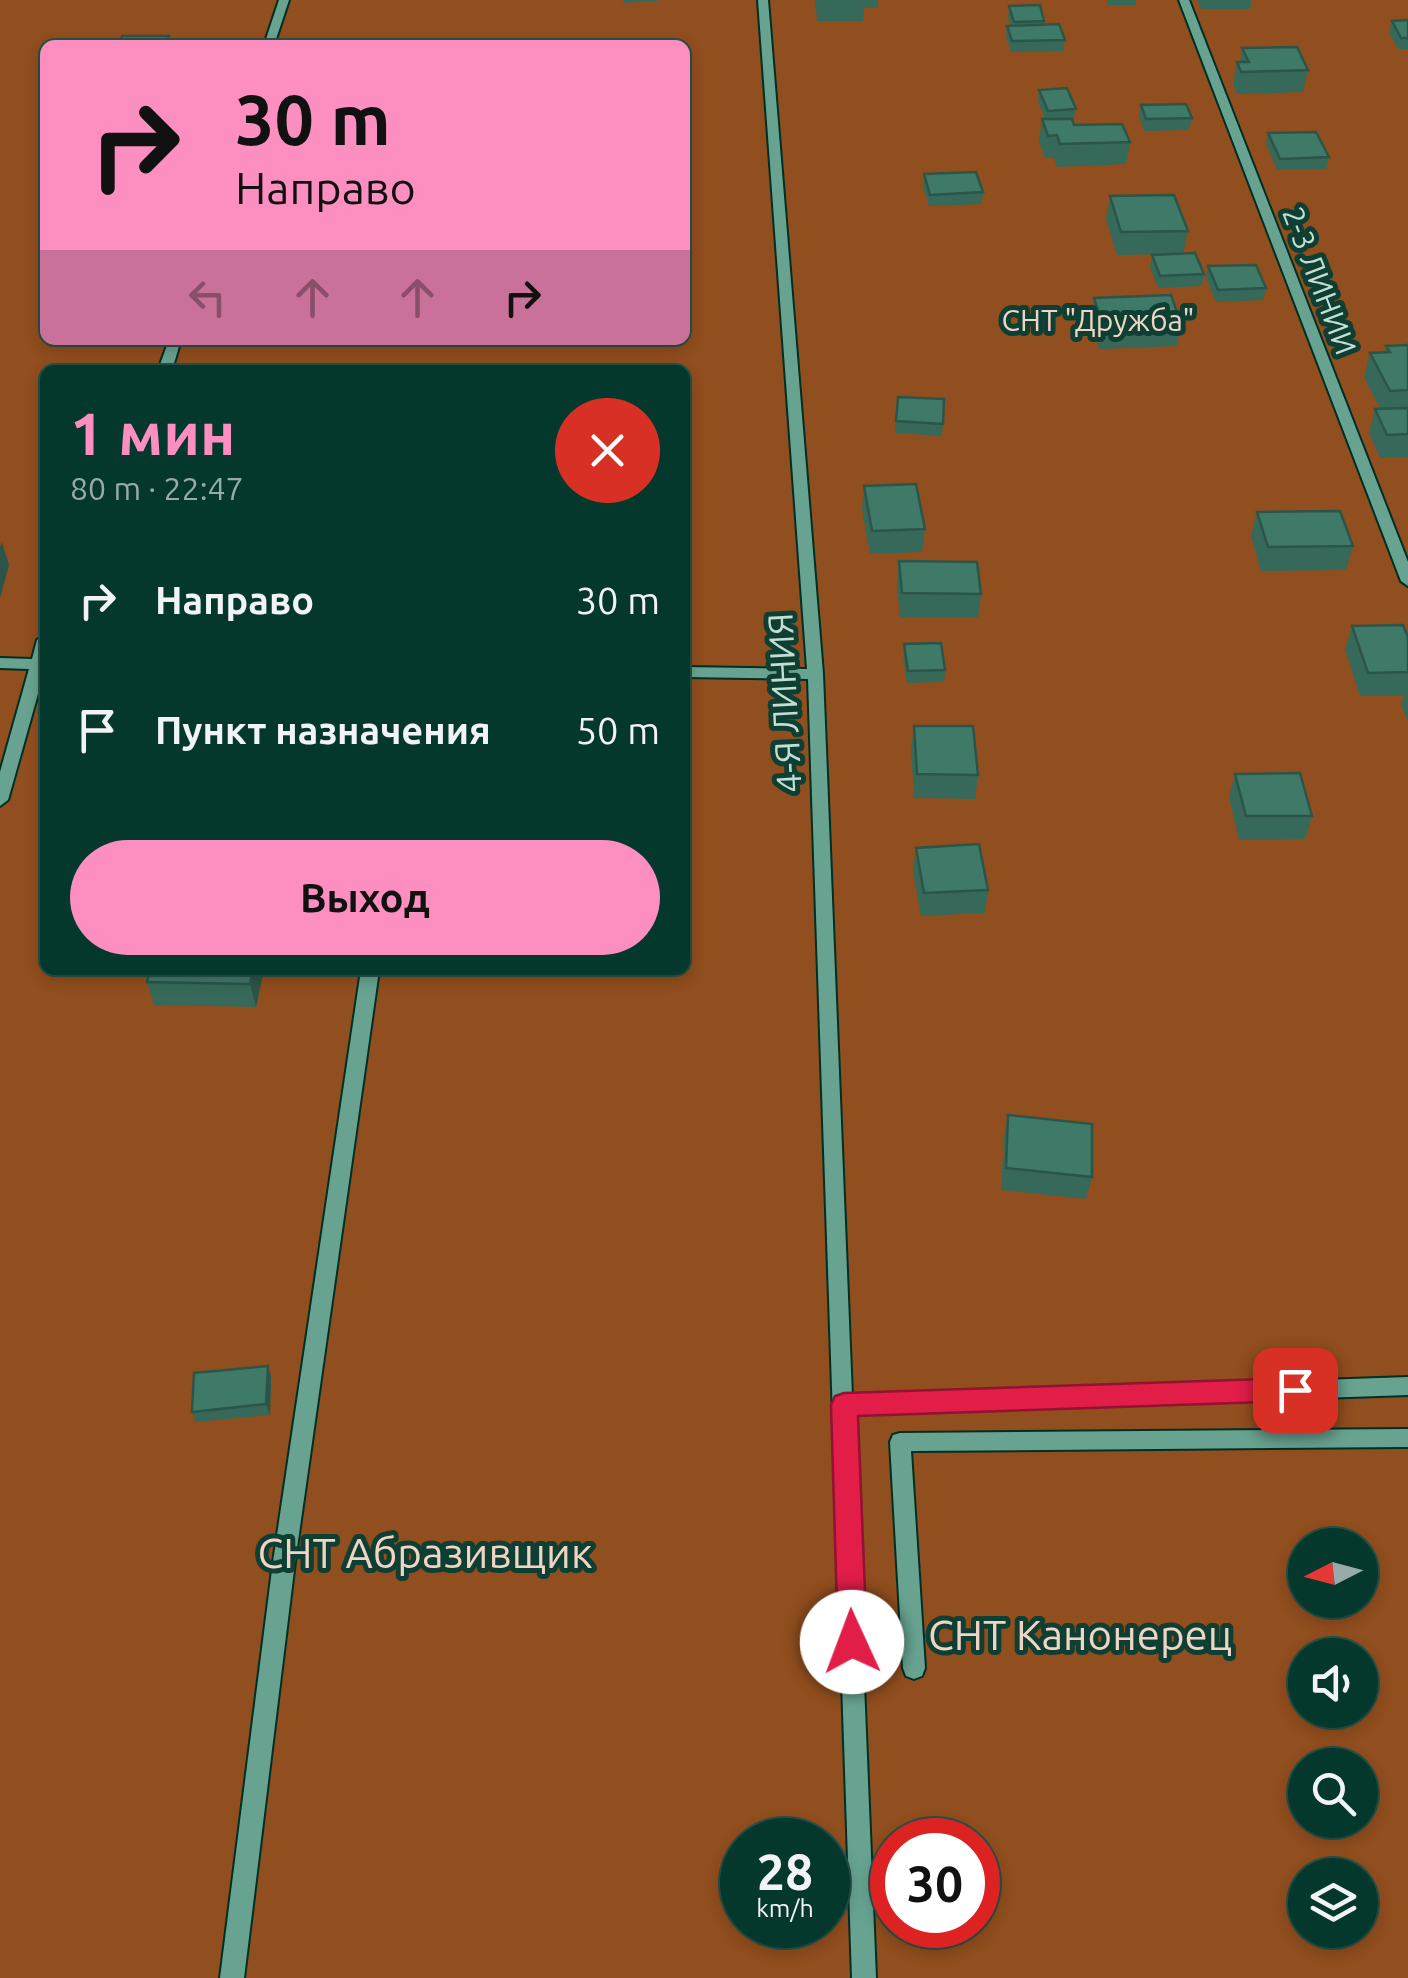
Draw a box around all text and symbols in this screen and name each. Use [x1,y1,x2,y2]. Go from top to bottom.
icon: right [70,80,200,210]
text: 30 m [235,80,391,158]
text: Направо [235,162,416,213]
street label: 2-3 ЛИНИИ [1276,202,1364,359]
icon: left [180,270,235,325]
icon: ahead [285,270,340,325]
icon: ahead [390,270,445,325]
icon: right [495,270,550,325]
park label: СНТ "Дружба" [1002,303,1194,337]
button: close [555,398,660,503]
text: 1 мин [70,399,235,466]
text: 80 m · 22:47 [70,470,244,506]
icon: right [70,573,125,628]
text: Направо [155,579,314,621]
text: 30 m [576,579,660,621]
street label: 4-Я ЛИНИЯ [759,612,809,794]
icon: arrive [70,703,125,758]
text: Пункт назначения [155,709,491,751]
text: 50 m [576,709,660,751]
button: Выход [70,840,660,955]
pin [1253,1348,1338,1433]
icon: arrive [1268,1363,1323,1418]
north arrow [1288,1528,1378,1618]
map controls [1288,1528,1378,1948]
park label: СНТ Абразивщик [257,1529,593,1576]
position arrow [800,1590,904,1694]
park label: СНТ Канонерец [928,1611,1232,1658]
button: sound [1288,1638,1378,1728]
button: search [1288,1748,1378,1838]
speed limit sign: 30 [870,1818,1000,1948]
text: 28 [757,1843,813,1899]
button: layers [1288,1858,1378,1948]
text: km/h [756,1894,814,1922]

